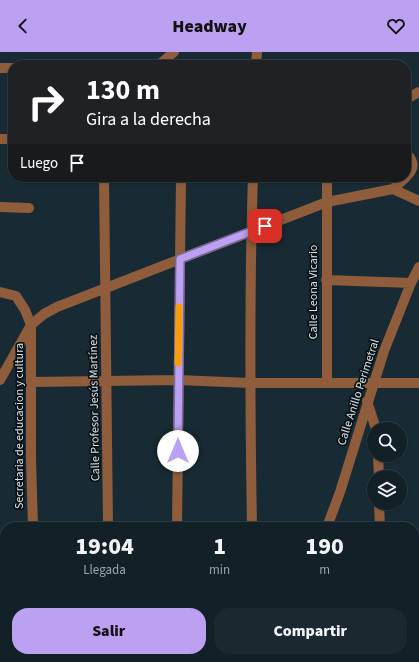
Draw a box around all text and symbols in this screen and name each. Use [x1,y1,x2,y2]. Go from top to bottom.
text: Headway [172,14,247,39]
icon: back [12,15,34,37]
icon: heart [385,15,407,37]
text: 130 m [86,70,160,110]
icon: right [20,76,72,128]
text: Gira a la derecha [86,107,211,132]
icon: arrive [66,152,88,174]
text: Luego [20,153,58,174]
pin [248,209,282,243]
icon: arrive [254,215,276,237]
street label: Calle Leona Vicario [305,245,322,339]
street label: Calle Profesor Jesús Martínez [85,335,104,481]
street label: Calle Anillo Perimetral [333,337,384,447]
street label: Secretaria de educacion y cultura [11,343,28,509]
map controls [367,422,407,510]
button: search [367,422,407,462]
position arrow [157,430,199,472]
button: layers [367,470,407,510]
text: 19:04 [75,529,134,564]
text: 1 [213,529,226,564]
text: 190 [305,529,344,564]
text: Llegada [83,561,126,579]
text: min [209,561,230,579]
text: m [319,561,330,579]
button: Salir [12,608,206,654]
button: Compartir [214,608,407,654]

